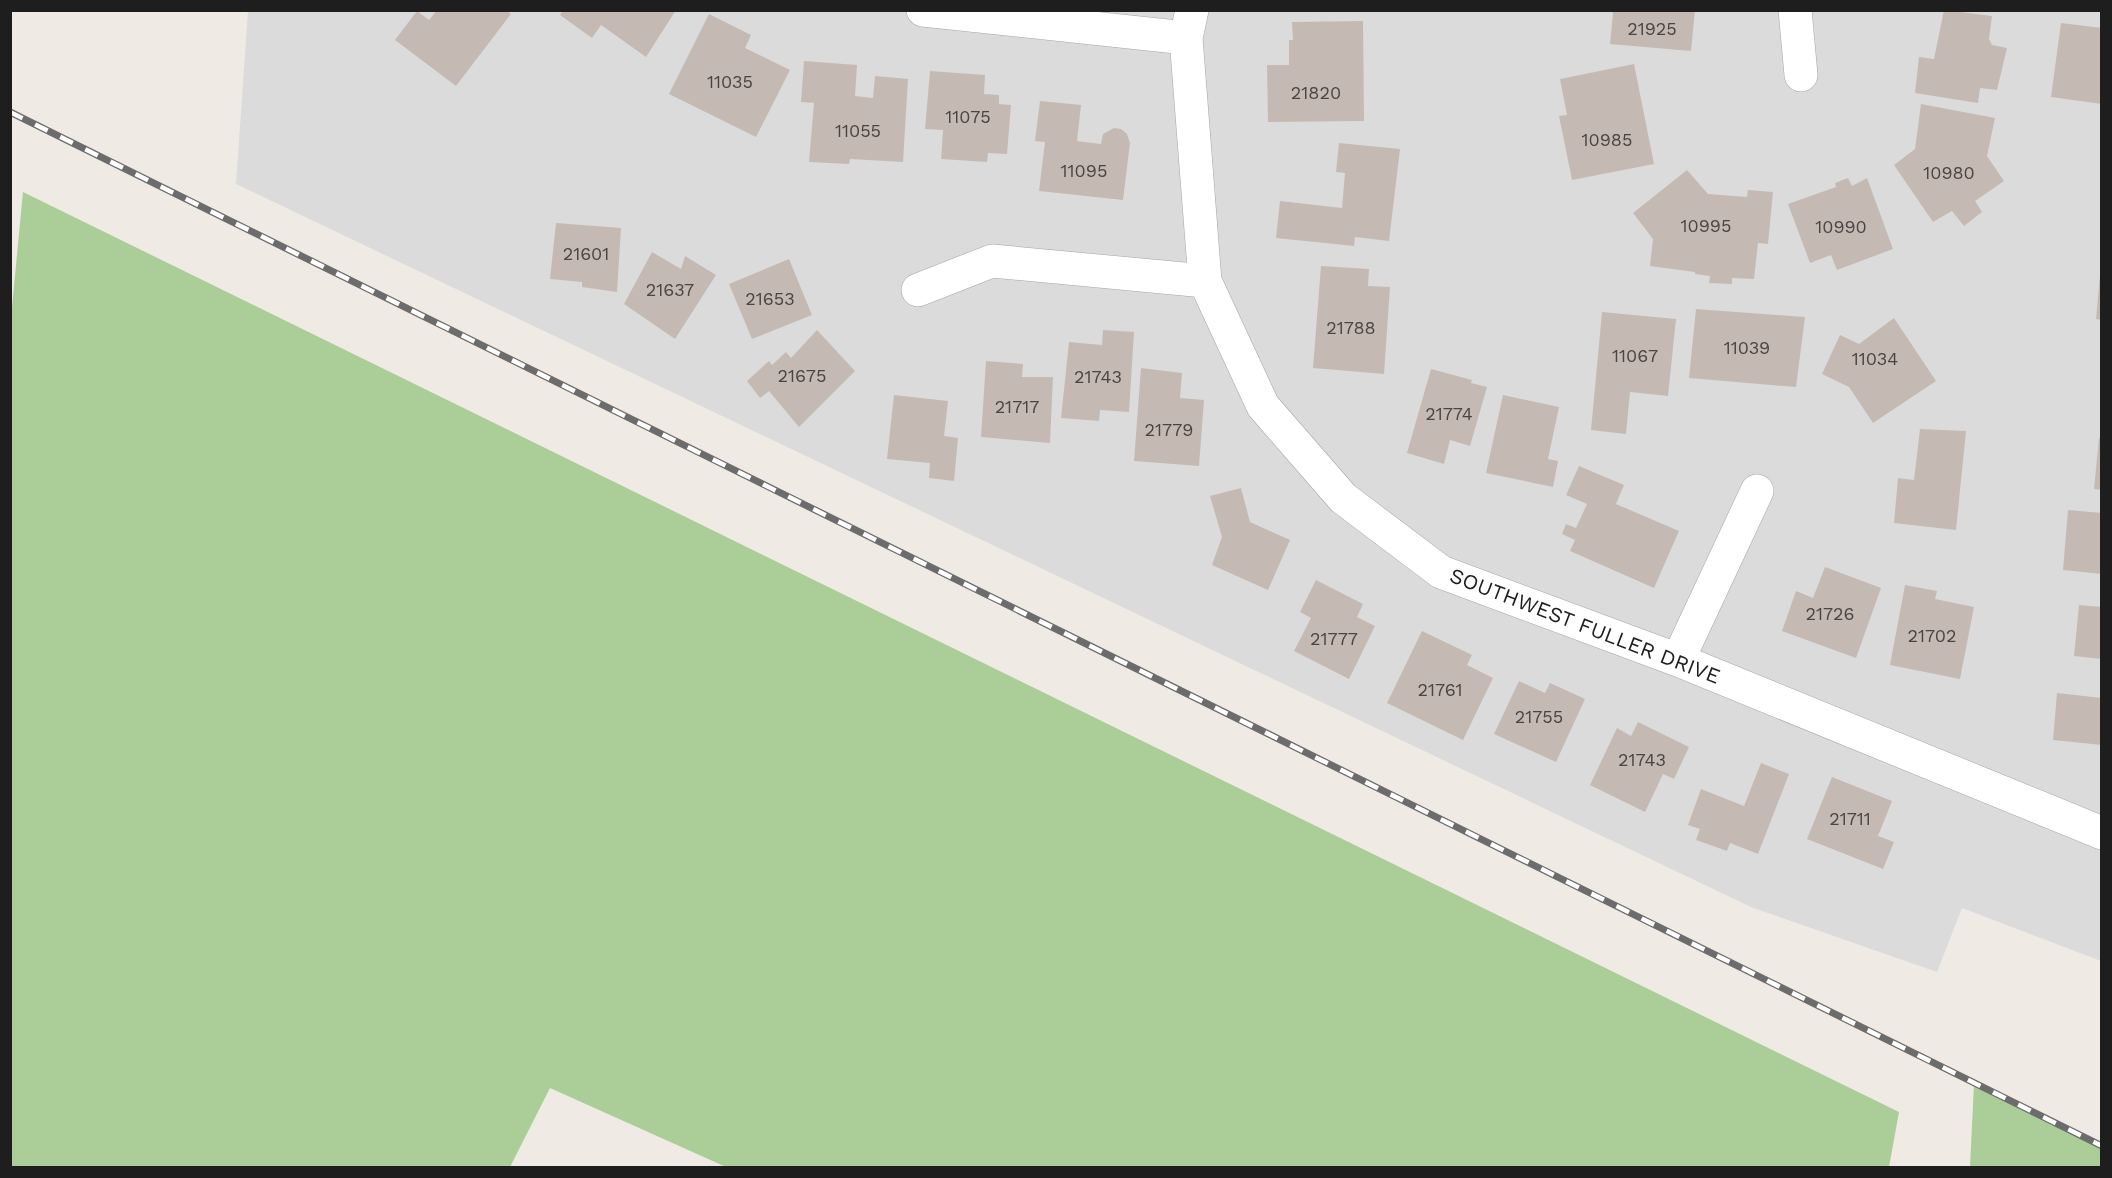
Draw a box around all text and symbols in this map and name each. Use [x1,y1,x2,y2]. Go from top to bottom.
house number: 21925 [1627,18,1677,39]
house number: 11035 [707,71,753,92]
house number: 21820 [1291,82,1341,103]
house number: 11075 [945,106,991,127]
house number: 11055 [835,120,881,141]
house number: 10985 [1582,129,1632,150]
house number: 11095 [1061,160,1107,181]
house number: 10980 [1923,162,1975,183]
house number: 10995 [1681,215,1731,236]
house number: 10990 [1815,216,1867,237]
house number: 21601 [563,243,609,264]
house number: 21637 [646,279,694,300]
house number: 21653 [745,288,795,309]
house number: 21788 [1326,317,1376,338]
house number: 11039 [1724,337,1770,358]
house number: 11067 [1612,345,1658,366]
house number: 11034 [1852,348,1898,369]
house number: 21675 [778,365,826,386]
house number: 21743 [1074,366,1122,387]
house number: 21717 [995,396,1039,417]
house number: 21774 [1425,403,1473,424]
house number: 21779 [1145,419,1193,440]
street label: SOUTHWEST FULLER DRIVE [1447,562,1724,689]
house number: 21726 [1805,603,1855,624]
house number: 21702 [1908,625,1956,646]
house number: 21777 [1310,628,1358,649]
house number: 21761 [1417,679,1463,700]
house number: 21755 [1515,706,1563,727]
house number: 21743 [1618,749,1666,770]
house number: 21711 [1829,808,1871,829]

